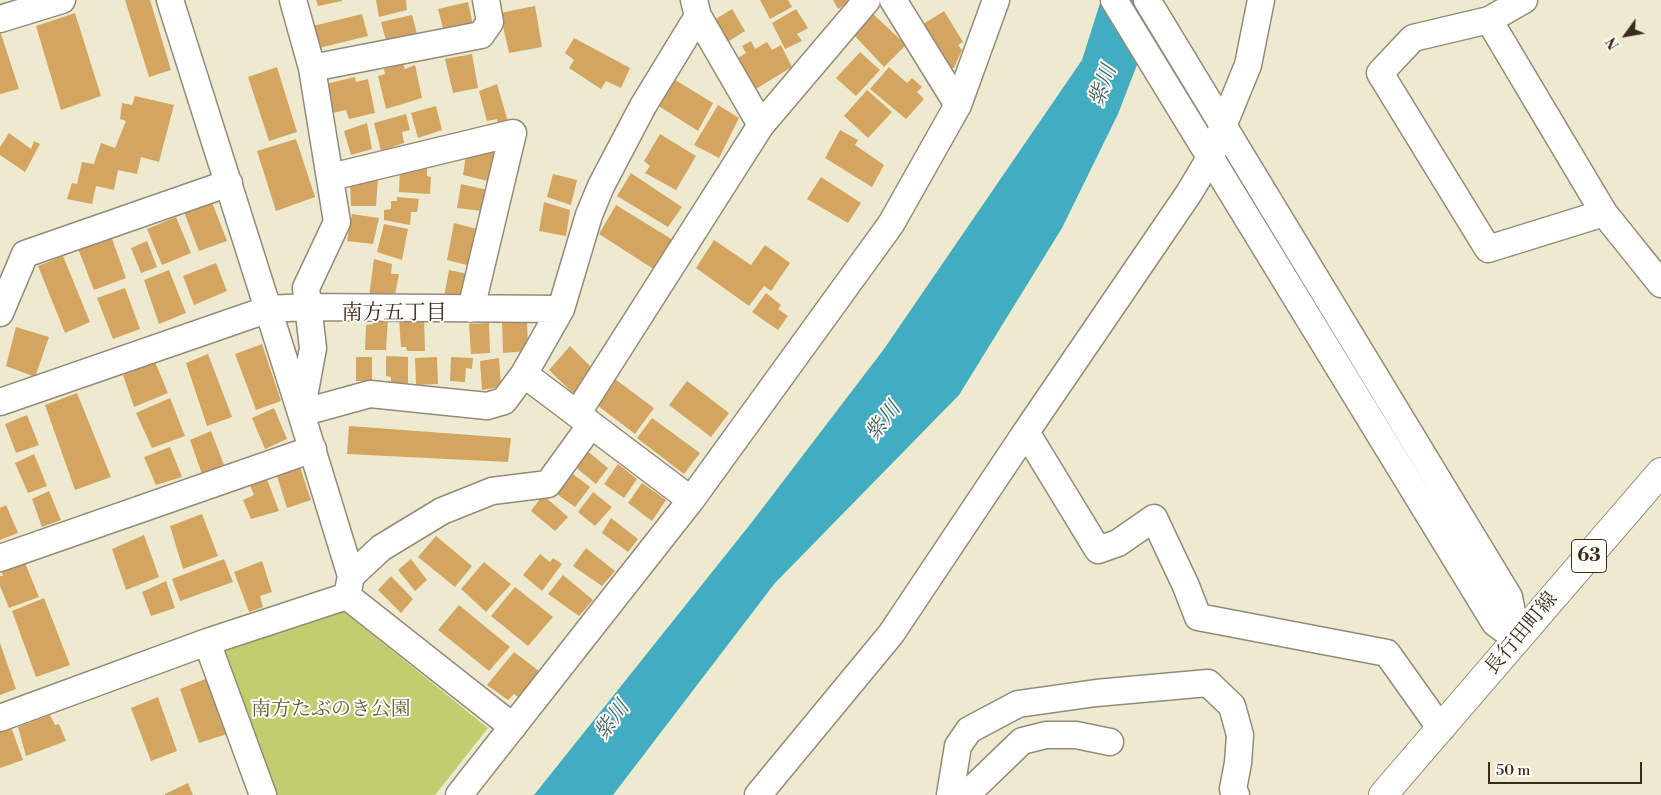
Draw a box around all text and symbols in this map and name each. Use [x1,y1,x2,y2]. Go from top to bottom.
north arrow [1601,10,1651,60]
text: N [1603,33,1624,52]
water label: 紫川 [1085,62,1123,110]
district label: 南方五丁目 [342,301,446,327]
water label: 紫川 [861,398,907,446]
road number: 63 [1572,540,1606,572]
street label: 長行田町線 [1481,588,1563,680]
water label: 紫川 [590,697,636,745]
park label: 南方たぶのき公園 [251,698,411,722]
scale bar [1491,752,1645,784]
text: 50 m [1496,761,1530,780]

